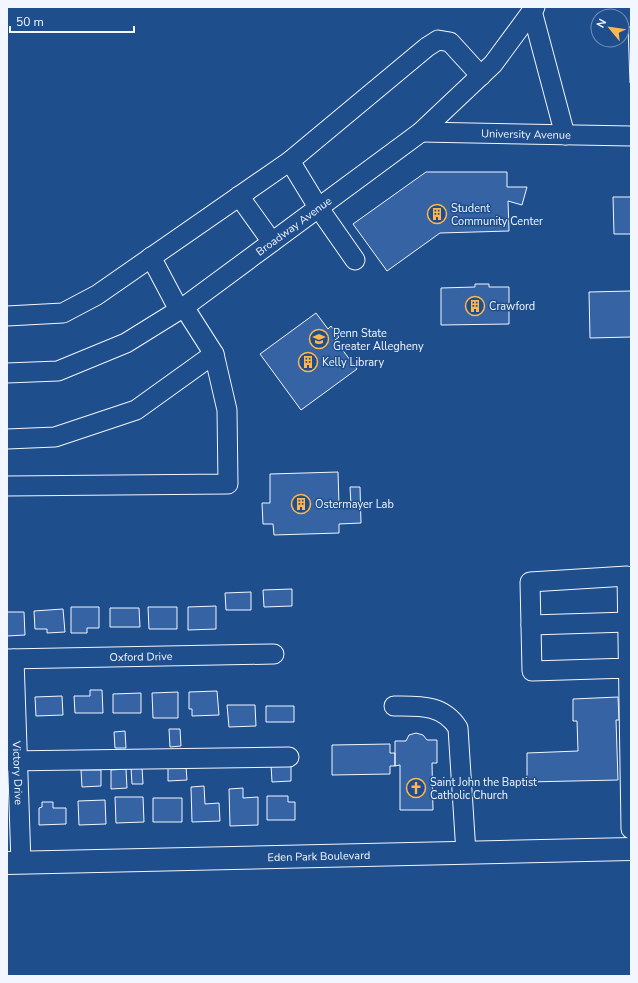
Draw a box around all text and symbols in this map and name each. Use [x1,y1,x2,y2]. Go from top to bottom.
scale bar [10,8,134,34]
north arrow [590,8,630,48]
text: 50 m [16,14,44,30]
text: N [593,16,610,31]
street label: University Avenue [481,126,571,143]
street label: Broadway Avenue [253,193,335,259]
place label: Student Community Center [451,201,543,229]
building icon: Student Community Center [426,203,448,225]
building icon: Crawford [464,295,486,317]
place label: Crawford [489,299,535,314]
place label: Penn State Greater Allegheny [333,326,424,354]
school or university icon: Penn State Greater Allegheny [308,328,330,350]
building icon: Kelly Library [297,351,319,373]
place label: Kelly Library [322,355,384,370]
building icon: Ostermayer Lab [290,493,312,515]
place label: Ostermayer Lab [315,497,394,512]
street label: Oxford Drive [109,649,173,665]
street label: Victory Drive [9,740,26,805]
place label: Saint John the Baptist Catholic Church [430,775,537,803]
church icon: Saint John the Baptist Catholic Church [405,777,427,799]
street label: Eden Park Boulevard [267,848,371,865]

